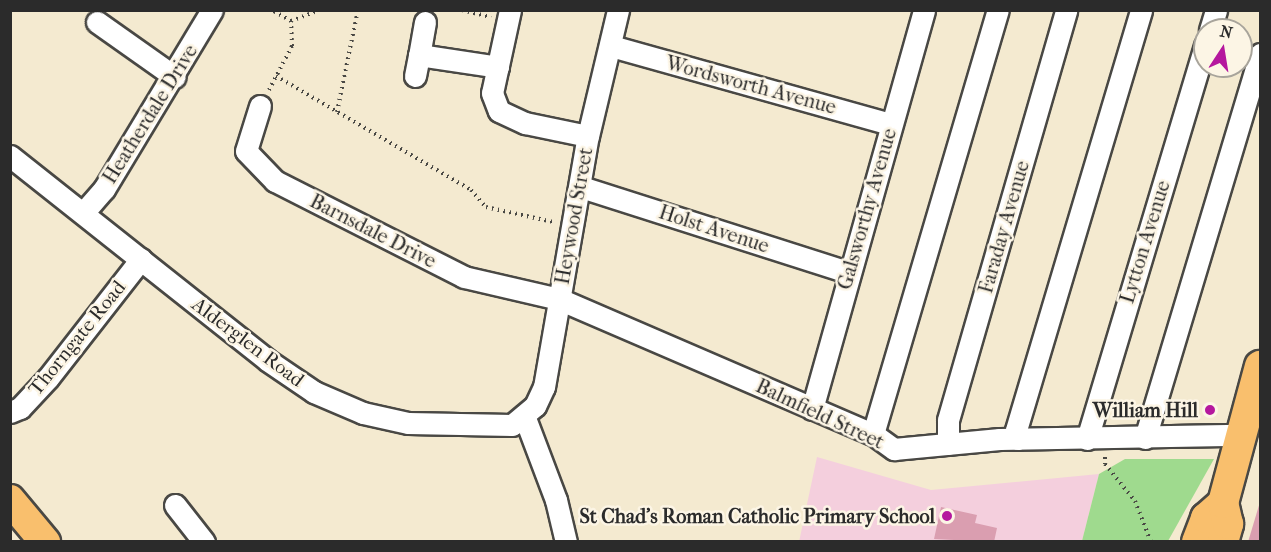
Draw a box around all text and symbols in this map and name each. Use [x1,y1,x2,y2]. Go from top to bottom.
north arrow [1193,18,1253,78]
text: N [1219,21,1234,42]
street label: Heatherdale Drive [98,40,202,188]
street label: Wordsworth Avenue [663,51,839,119]
street label: Galsworthy Avenue [833,126,901,292]
street label: Heywood Street [550,146,598,286]
street label: Faraday Avenue [974,158,1034,296]
street label: Lytton Avenue [1115,178,1175,306]
street label: Barnsdale Drive [306,189,440,273]
street label: Holst Avenue [656,200,772,258]
street label: Thorngate Road [23,276,131,400]
street label: Alderglen Road [187,292,309,392]
street label: Balmfield Street [752,374,888,454]
place label: William Hill [1093,398,1198,422]
marker: William Hill [1203,403,1217,417]
place label: St Chad's Roman Catholic Primary School [579,504,935,528]
marker: St Chad's Roman Catholic Primary School [940,509,954,523]

